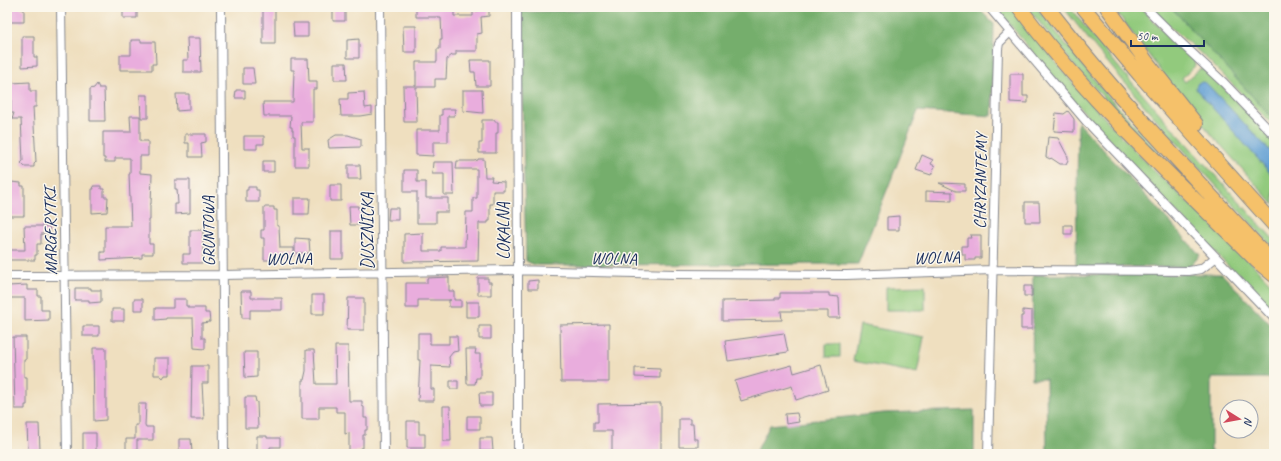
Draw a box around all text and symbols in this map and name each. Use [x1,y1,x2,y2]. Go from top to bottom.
scale bar [1131,22,1204,48]
text: 50 m [1137,28,1159,44]
street label: CHRYZANTEMY [969,130,992,229]
street label: MARGERYTKI [39,184,62,275]
street label: DUSZNICKA [357,192,378,269]
street label: GRUNTOWA [197,195,220,266]
street label: LOKALNA [493,202,514,260]
street label: WOLNA [914,246,961,269]
street label: WOLNA [266,248,313,269]
street label: WOLNA [591,248,637,269]
north arrow [1219,399,1259,439]
text: N [1241,416,1256,428]

